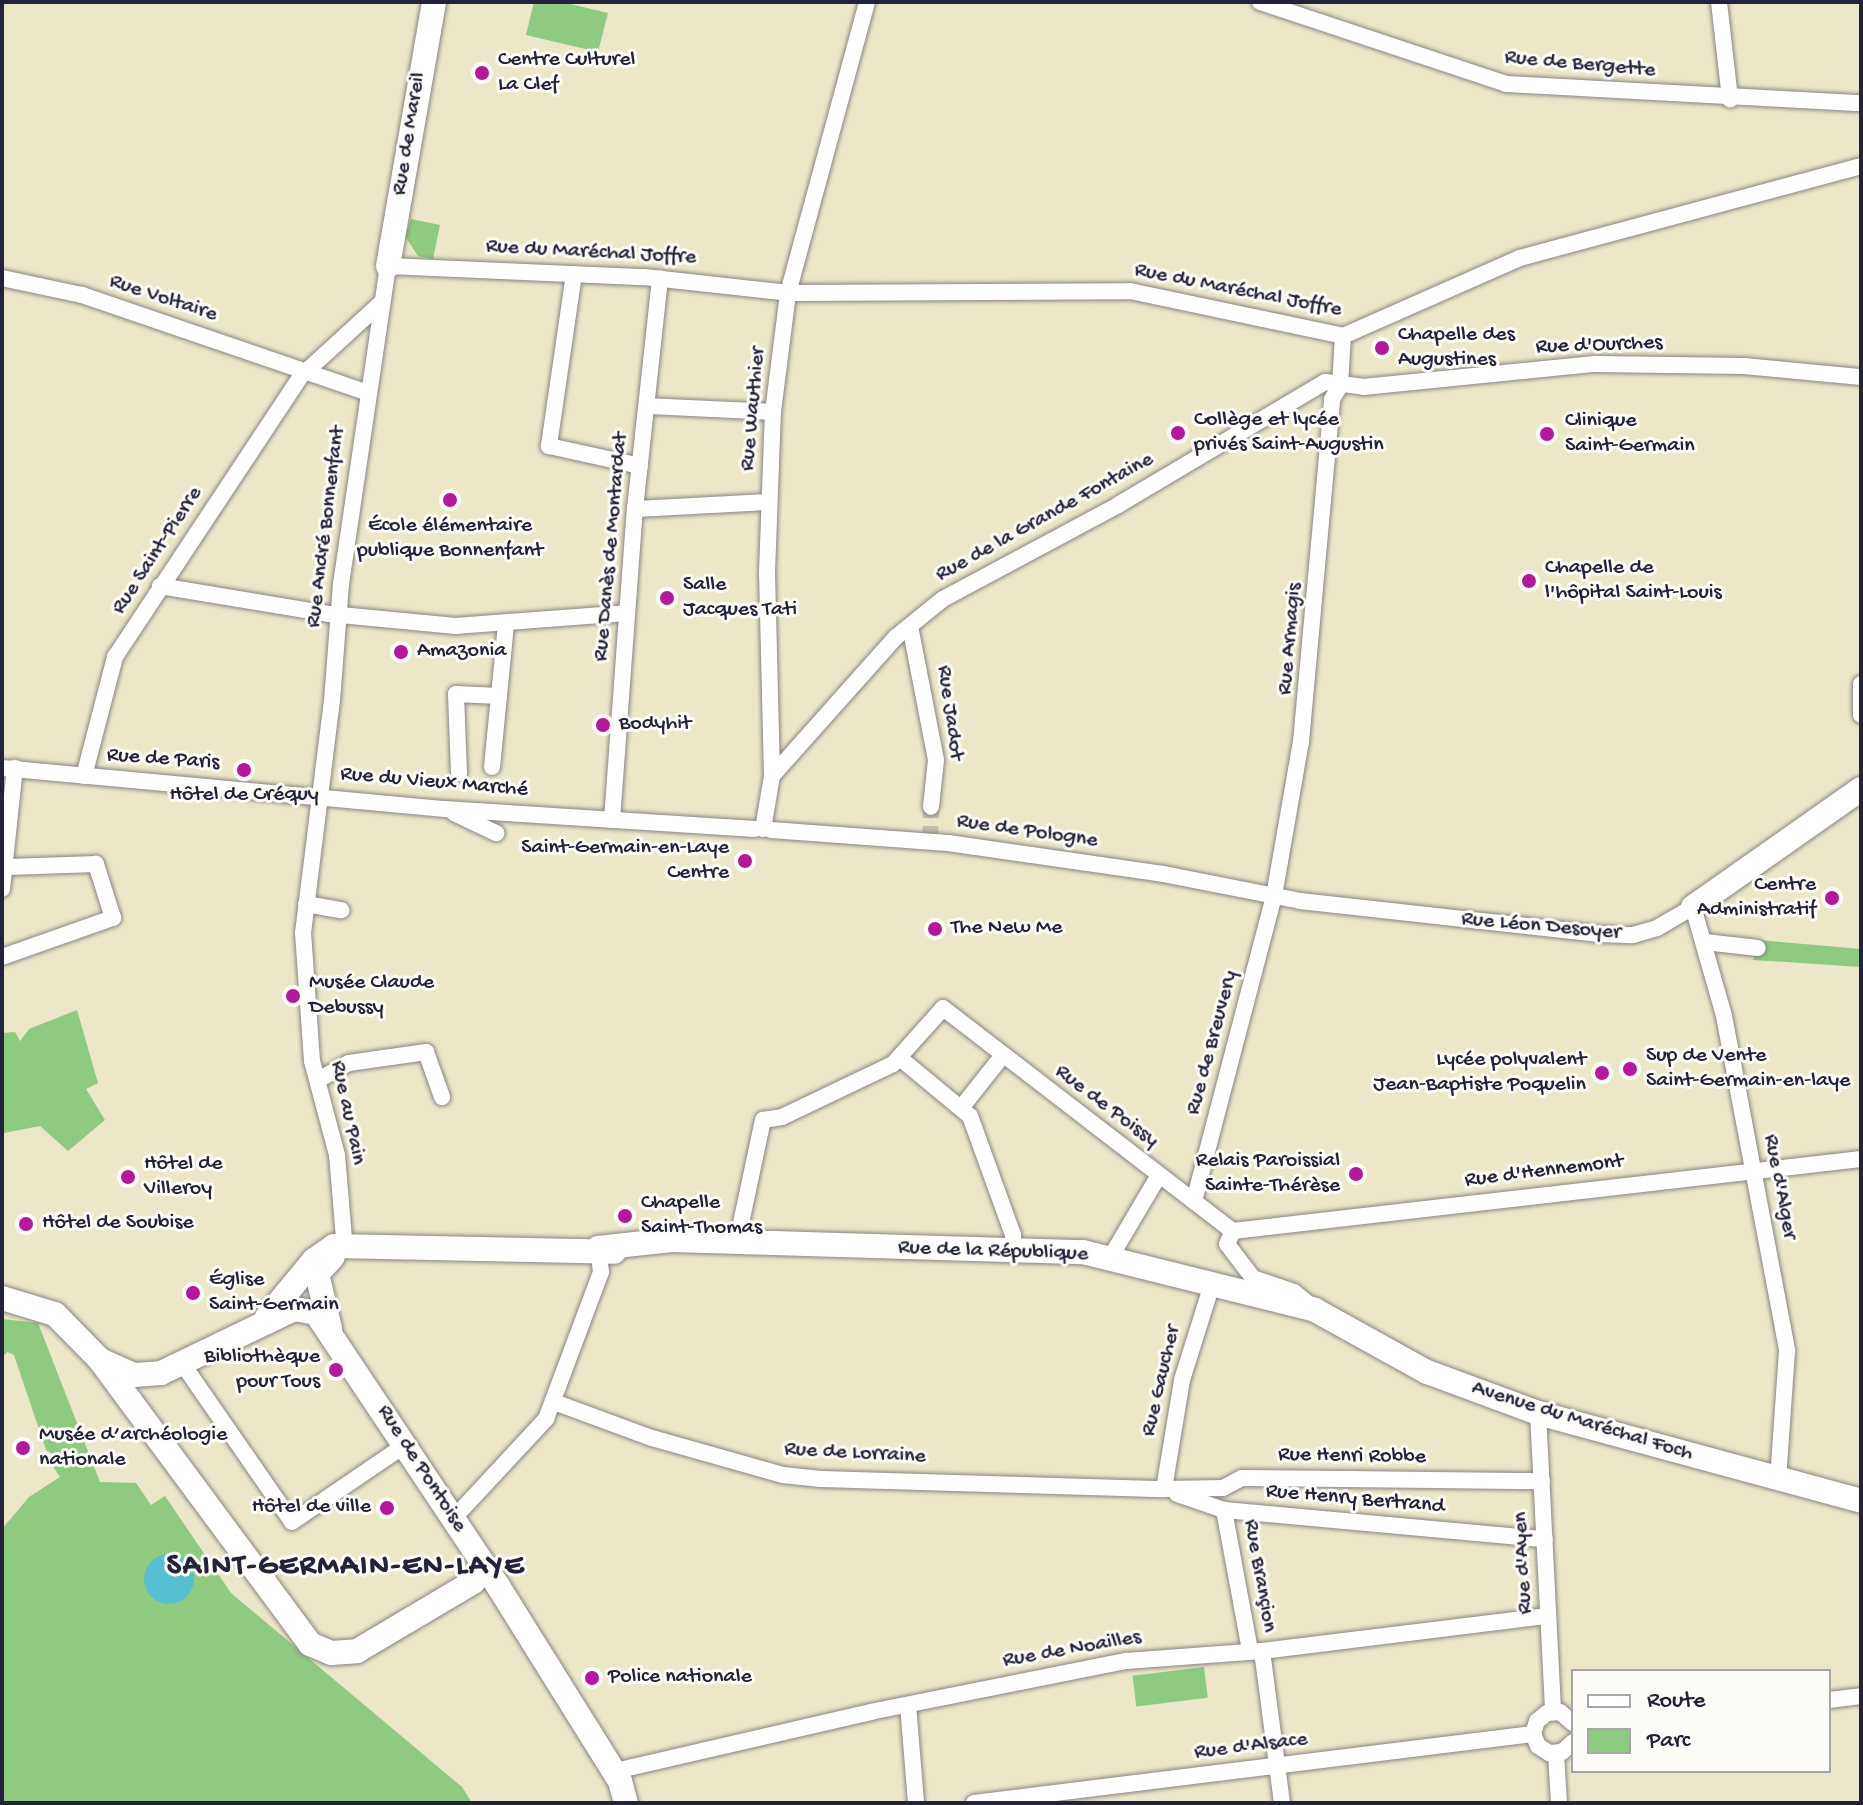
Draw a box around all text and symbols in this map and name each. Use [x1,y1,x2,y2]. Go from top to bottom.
street label: Rue de Bergette [1503,45,1657,85]
place label: Centre Culturel La Clef [498,47,635,98]
marker: Centre Culturel La Clef [473,64,491,82]
street label: Rue de Mareil [387,71,433,197]
street label: Rue du Maréchal Joffre [485,234,697,272]
street label: Rue du Maréchal Joffre [1132,258,1344,324]
street label: Rue Voltaire [106,269,220,329]
place label: Chapelle des Augustines [1398,322,1515,374]
street label: Rue d'Ourches [1535,331,1663,361]
marker: Chapelle des Augustines [1373,339,1391,357]
street label: Rue Wauthier [735,346,773,472]
place label: Collège et lycée privés Saint-Augustin [1194,407,1384,458]
place label: Clinique Saint-Germain [1565,408,1695,460]
marker: Clinique Saint-Germain [1536,423,1558,445]
marker: Collège et lycée privés Saint-Augustin [1169,424,1187,442]
street label: Rue André Bonnenfant [302,425,352,629]
street label: Rue Danès de Montardat [589,431,635,663]
street label: Rue de la Grande Fontaine [932,447,1158,589]
street label: Rue Saint-Pierre [107,482,209,620]
marker: École élémentaire publique Bonnenfant [441,491,459,509]
place label: École élémentaire publique Bonnenfant [357,513,543,564]
place label: Chapelle de l'hôpital Saint-Louis [1545,555,1722,606]
place label: Salle Jacques Tati [683,572,797,624]
marker: Chapelle de l'hôpital Saint-Louis [1520,572,1538,590]
street label: Rue Armagis [1273,582,1309,696]
marker: Salle Jacques Tati [658,589,676,607]
place label: Amazonia [417,639,506,665]
marker: Amazonia [392,643,410,661]
street label: Rue Jadot [929,664,969,762]
place label: Bodyhit [619,712,691,738]
marker: Bodyhit [594,716,612,734]
street label: Rue de Paris [106,743,220,777]
marker: Hôtel de Créquy [235,761,253,779]
street label: Rue du Vieux Marché [339,762,529,804]
place label: Hôtel de Créquy [169,783,319,809]
street label: Rue de Pologne [955,809,1099,855]
place label: Saint-Germain-en-Laye Centre [521,835,729,886]
marker: Saint-Germain-en-Laye Centre [736,852,754,870]
place label: Centre Administratif [1697,872,1816,924]
marker: Centre Administratif [1823,889,1841,907]
street label: Rue Léon Desoyer [1460,907,1622,947]
place label: The New Me [951,916,1062,942]
marker: The New Me [926,920,944,938]
street label: Rue de Breuvery [1181,968,1245,1118]
place label: Musée Claude Debussy [309,970,434,1022]
marker: Musée Claude Debussy [284,987,302,1005]
place label: Sup de Vente Saint-Germain-en-laye [1646,1043,1850,1094]
place label: Lycée polyvalent Jean-Baptiste Poquelin [1373,1047,1586,1098]
street label: Rue au Pain [323,1059,371,1167]
street label: Rue de Poissy [1049,1059,1163,1155]
marker: Sup de Vente Saint-Germain-en-laye [1621,1060,1639,1078]
marker: Lycée polyvalent Jean-Baptiste Poquelin [1593,1064,1611,1082]
street label: Rue d'Alger [1756,1132,1802,1242]
place label: Relais Paroissial Sainte-Thérèse [1196,1148,1340,1200]
street label: Rue d'Hennemont [1463,1149,1625,1195]
place label: Hôtel de Villeroy [144,1151,223,1202]
marker: Relais Paroissial Sainte-Thérèse [1347,1165,1365,1183]
marker: Hôtel de Villeroy [119,1168,137,1186]
place label: Chapelle Saint-Thomas [641,1190,762,1242]
marker: Chapelle Saint-Thomas [616,1207,634,1225]
place label: Hôtel de Soubise [42,1211,194,1237]
marker: Hôtel de Soubise [17,1215,35,1233]
street label: Rue de la République [897,1235,1089,1269]
place label: Église Saint-Germain [209,1267,339,1318]
marker: Église Saint-Germain [184,1284,202,1302]
street label: Rue Gaucher [1136,1323,1188,1439]
place label: Bibliothèque pour Tous [204,1344,320,1396]
marker: Bibliothèque pour Tous [327,1361,345,1379]
street label: Avenue du Maréchal Foch [1468,1376,1696,1468]
street label: Rue de Pontoise [370,1400,472,1538]
place label: Musée d’archéologie nationale [39,1422,227,1474]
street label: Rue de Lorraine [784,1437,926,1471]
marker: Musée d’archéologie nationale [14,1439,32,1457]
street label: Rue Henri Robbe [1278,1443,1426,1471]
street label: Rue Henry Bertrand [1265,1479,1445,1521]
place label: Hôtel de ville [252,1495,371,1521]
marker: Hôtel de ville [378,1499,396,1517]
street label: Rue d'Ayen [1508,1511,1540,1615]
street label: Rue Brançion [1236,1517,1282,1635]
district label: SAINT-GERMAIN-EN-LAYE [167,1550,525,1586]
street label: Rue de Noailles [1001,1625,1143,1675]
place label: Police nationale [608,1665,752,1691]
marker: Police nationale [583,1669,601,1687]
legend [1571,1669,1831,1773]
text: Route [1647,1687,1705,1716]
street label: Rue d'Alsace [1193,1727,1309,1767]
text: Parc [1647,1727,1690,1756]

